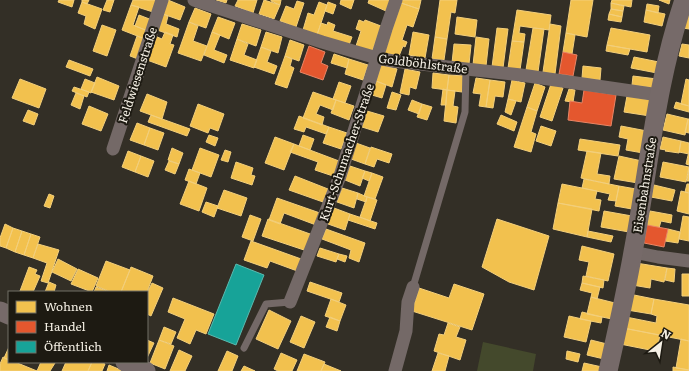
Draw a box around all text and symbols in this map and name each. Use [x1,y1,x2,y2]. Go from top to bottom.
street label: Feldwiesenstraße [113,25,161,125]
street label: Goldböhlstraße [377,49,469,77]
street label: Kurt-Schumacher-Straße [314,81,378,223]
street label: Eisenbahnstraße [628,136,660,234]
legend [8,291,148,363]
text: Wohnen [44,297,93,315]
text: Handel [44,317,86,335]
north arrow [641,323,681,363]
text: N [659,324,674,343]
text: Öffentlich [44,337,102,355]

